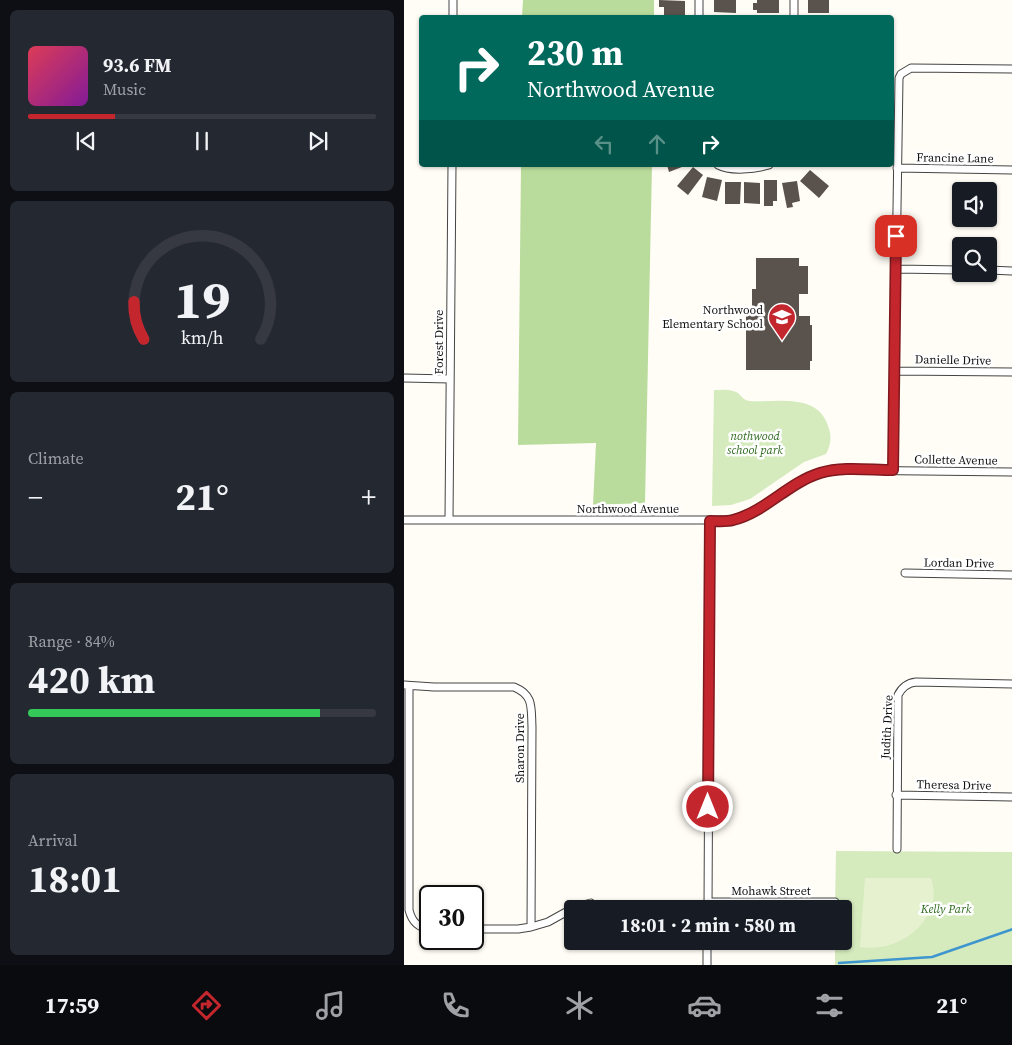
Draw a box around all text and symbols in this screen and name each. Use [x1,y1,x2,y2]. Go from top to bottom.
text: 230 m [527,29,623,77]
icon: right [444,35,509,100]
text: 93.6 FM [103,52,172,78]
text: Northwood Avenue [527,74,715,104]
text: Music [103,78,146,100]
icon: previous [72,127,100,155]
icon: pause [188,127,216,155]
icon: next [304,127,332,155]
icon: left [590,130,618,158]
icon: ahead [643,130,671,158]
icon: right [696,130,724,158]
street label: Francine Lane [916,149,994,167]
map controls [952,182,997,282]
button: sound [952,182,997,227]
pin [875,215,917,257]
icon: arrive [882,222,910,250]
button: search [952,237,997,282]
text: 19 [174,264,230,335]
place label: Northwood Elementary School [662,302,763,332]
school or university icon: Northwood Elementary School [767,302,797,341]
street label: Forest Drive [431,310,447,374]
text: km/h [181,325,224,350]
street label: Danielle Drive [915,351,991,369]
park label: nothwood school park [727,428,783,458]
text: Climate [28,447,84,469]
street label: Collette Avenue [914,451,998,469]
text: 21° [175,471,229,523]
text: − [28,478,43,516]
text: + [361,478,376,516]
street label: Northwood Avenue [577,501,679,517]
street label: Lordan Drive [924,554,994,572]
text: Range · 84% [28,630,115,652]
text: 420 km [28,654,155,706]
street label: Judith Drive [877,695,897,760]
street label: Sharon Drive [512,713,528,783]
street label: Theresa Drive [917,776,991,794]
position arrow [681,780,733,832]
text: Arrival [28,829,77,851]
text: 18:01 [28,853,122,905]
street label: Mohawk Street [731,883,811,899]
speed limit sign: 30 [419,885,484,950]
park label: Kelly Park [920,901,972,917]
text: 18:01 · 2 min · 580 m [620,912,796,938]
icon: directions [189,988,224,1023]
icon: music [313,988,348,1023]
icon: phone [438,988,473,1023]
icon: climate [562,988,597,1023]
icon: car [687,988,722,1023]
icon: filters [812,988,847,1023]
text: 17:59 [45,990,99,1020]
text: 21° [936,990,967,1020]

